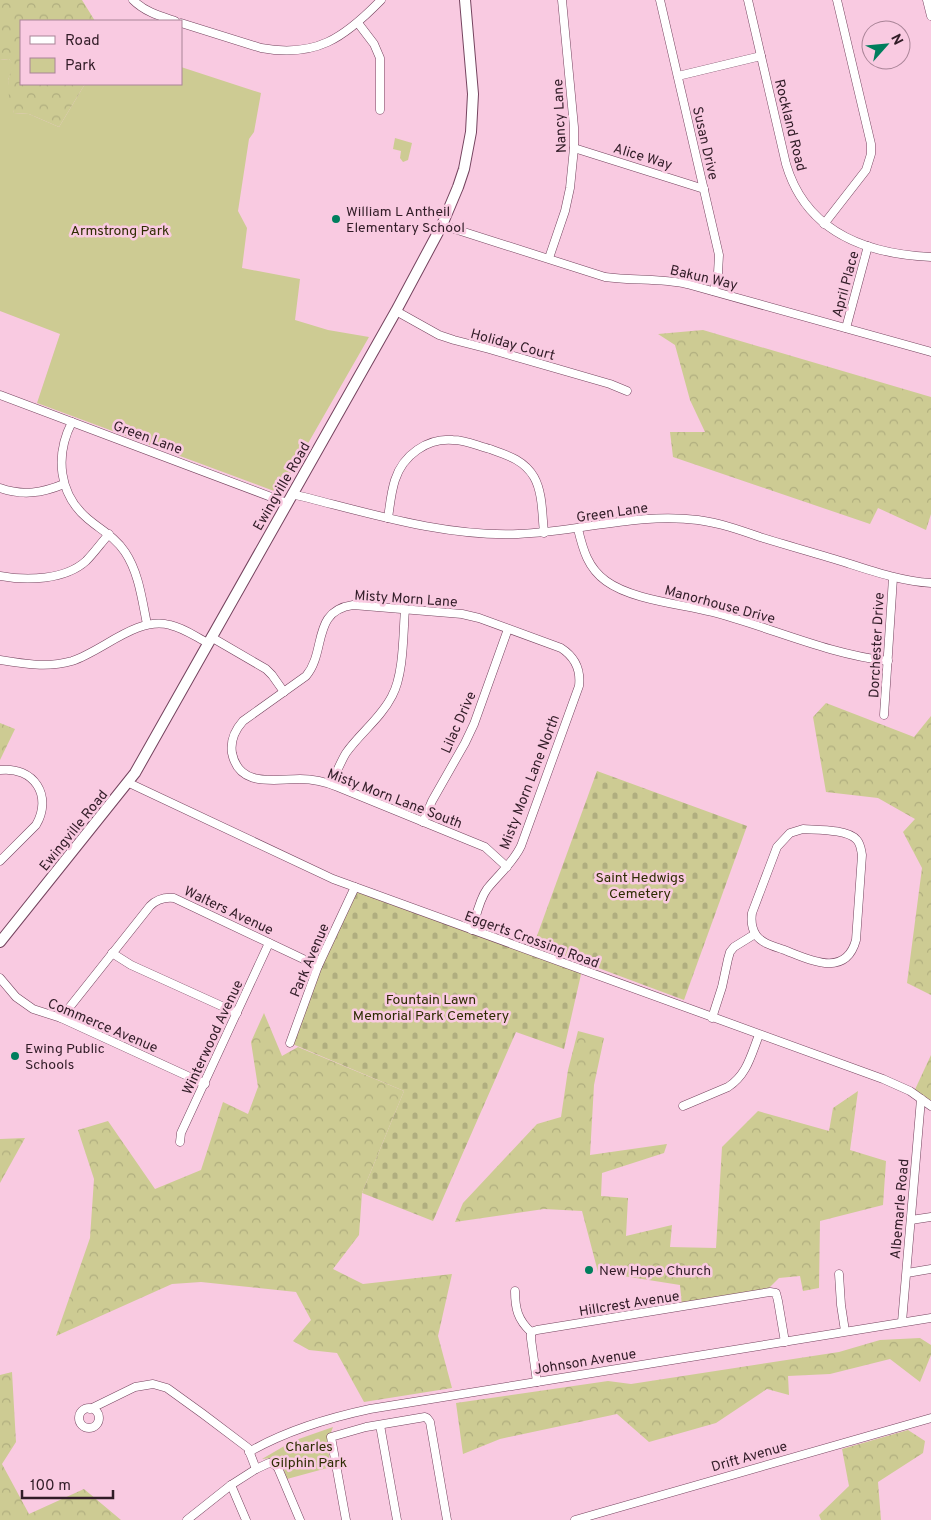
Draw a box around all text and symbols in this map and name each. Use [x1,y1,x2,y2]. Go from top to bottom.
legend [20,20,182,85]
north arrow [861,20,911,70]
text: N [886,31,906,48]
text: Road [65,32,100,51]
text: Park [65,57,96,76]
street label: Rockland Road [770,78,809,173]
street label: Nancy Lane [550,79,571,153]
street label: Susan Drive [688,105,721,182]
street label: Alice Way [611,140,674,174]
place label: William L Antheil Elementary School [346,204,465,237]
marker: William L Antheil Elementary School [330,213,342,225]
park label: Armstrong Park [71,223,169,240]
street label: April Place [829,249,863,319]
street label: Bakun Way [668,262,739,294]
street label: Holiday Court [469,326,557,365]
street label: Green Lane [111,418,184,459]
street label: Ewingville Road [250,440,314,534]
street label: Green Lane [575,500,649,527]
street label: Manorhouse Drive [662,583,777,628]
street label: Misty Morn Lane [354,587,458,612]
street label: Dorchester Drive [866,592,889,698]
street label: Lilac Drive [438,689,481,756]
street label: Misty Morn Lane North [497,713,564,852]
street label: Misty Morn Lane South [324,766,465,833]
street label: Ewingville Road [36,787,112,875]
park label: Saint Hedwigs Cemetery [595,870,685,903]
street label: Walters Avenue [181,883,276,939]
street label: Eggerts Crossing Road [462,908,601,973]
street label: Park Avenue [287,921,334,1000]
street label: Winterwood Avenue [179,978,247,1098]
park label: Fountain Lawn Memorial Park Cemetery [353,992,509,1025]
street label: Commerce Avenue [45,996,160,1057]
place label: Ewing Public Schools [25,1041,105,1074]
marker: Ewing Public Schools [9,1050,21,1062]
street label: Albemarle Road [888,1158,913,1260]
place label: New Hope Church [599,1263,711,1280]
marker: New Hope Church [583,1264,595,1276]
street label: Hillcrest Avenue [578,1288,681,1321]
street label: Johnson Avenue [533,1346,637,1379]
park label: Charles Gilphin Park [271,1439,347,1472]
street label: Drift Avenue [710,1439,789,1476]
scale bar [22,1468,114,1500]
text: 100 m [30,1477,71,1496]

